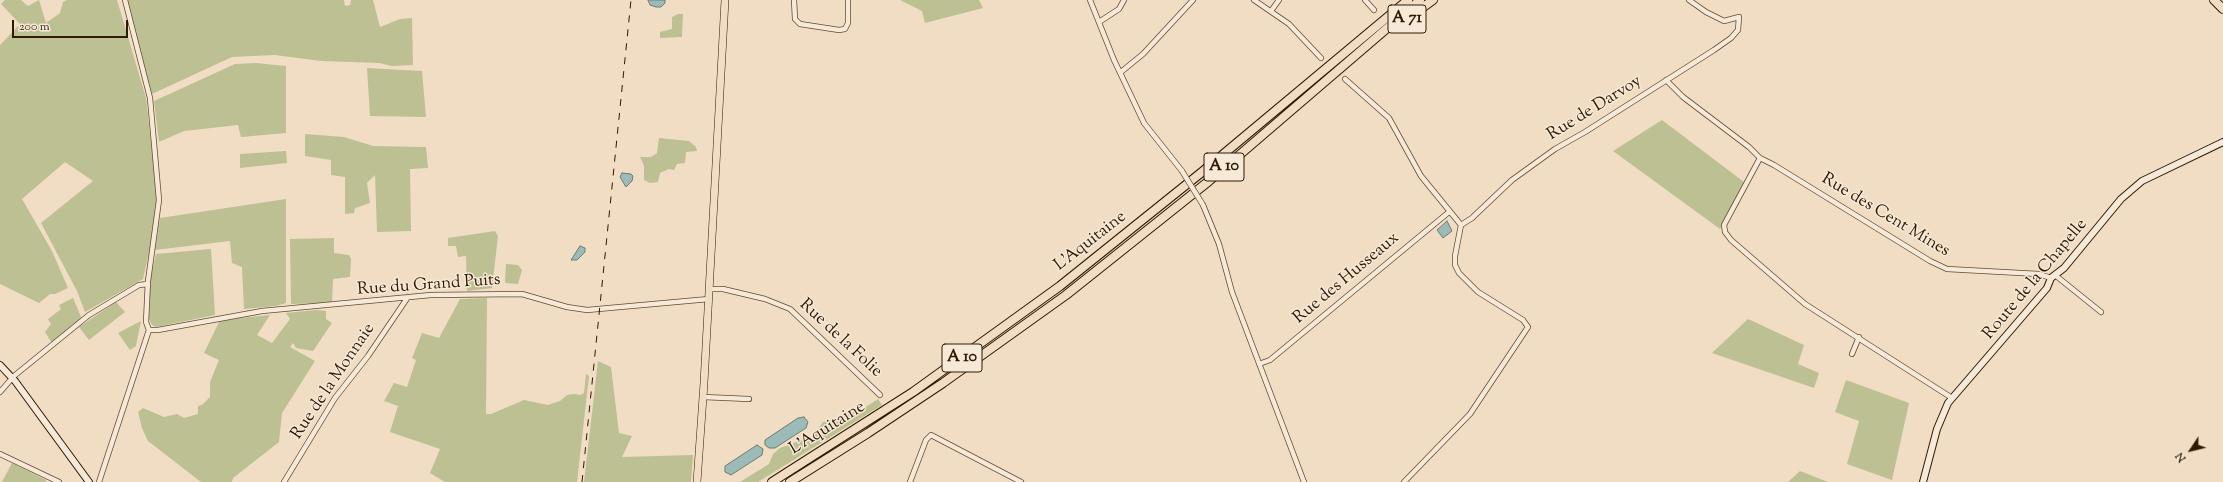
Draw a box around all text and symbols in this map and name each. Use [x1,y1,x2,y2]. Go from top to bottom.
road number: A 71 [1388,5,1426,33]
scale bar [14,12,130,38]
text: 200 m [19,18,50,36]
street label: Rue de Darvoy [1544,72,1646,146]
road number: A 10 [1204,153,1244,181]
street label: Rue des Cent Mines [1817,170,1953,262]
street label: L'Aquitaine [1051,208,1131,276]
street label: Route de la Chapelle [1980,216,2092,344]
street label: Rue des Husseaux [1290,229,1404,329]
street label: Rue du Grand Puits [357,271,501,301]
street label: Rue de la Folie [794,295,886,383]
street label: Rue de la Monnaie [288,320,380,444]
road number: A 10 [942,344,982,372]
street label: L'Aquitaine [786,398,870,460]
north arrow [2171,430,2211,470]
text: N [2172,449,2190,465]

